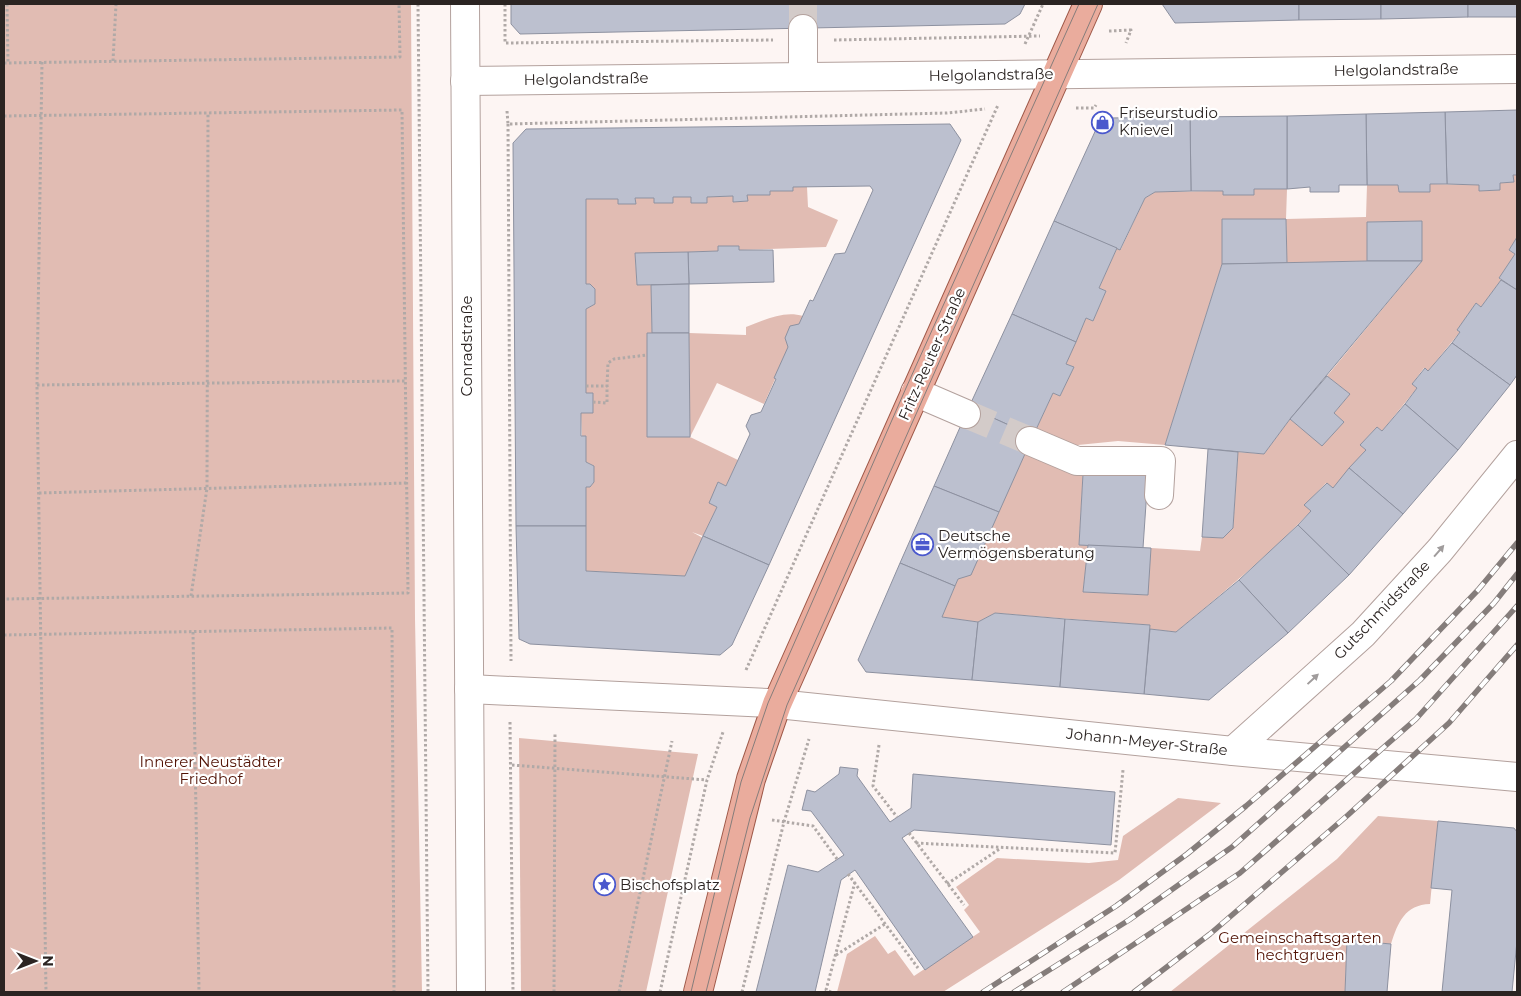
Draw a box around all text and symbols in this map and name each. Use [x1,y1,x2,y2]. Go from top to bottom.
street label: Helgolandstraße [1333,59,1459,80]
street label: Helgolandstraße [928,64,1054,85]
street label: Helgolandstraße [523,68,649,89]
place label: Friseurstudio Knievel [1119,103,1218,139]
shop icon: Friseurstudio Knievel [1091,110,1115,134]
street label: Fritz-Reuter-Straße [894,284,969,423]
street label: Conradstraße [457,295,476,397]
place label: Deutsche Vermögensberatung [938,526,1095,562]
office icon: Deutsche Vermögensberatung [910,533,934,557]
one-way arrow [1433,545,1445,557]
street label: Gutschmidstraße [1330,556,1434,663]
one-way arrow [1307,673,1319,685]
street label: Johann-Meyer-Straße [1064,723,1229,759]
park label: Innerer Neustädter Friedhof [140,752,282,788]
place icon: Bischofsplatz [592,873,616,897]
place label: Bischofsplatz [620,875,720,894]
park label: Gemeinschaftsgarten hechtgruen [1218,928,1382,964]
north arrow [10,936,60,986]
text: N [39,955,57,967]

